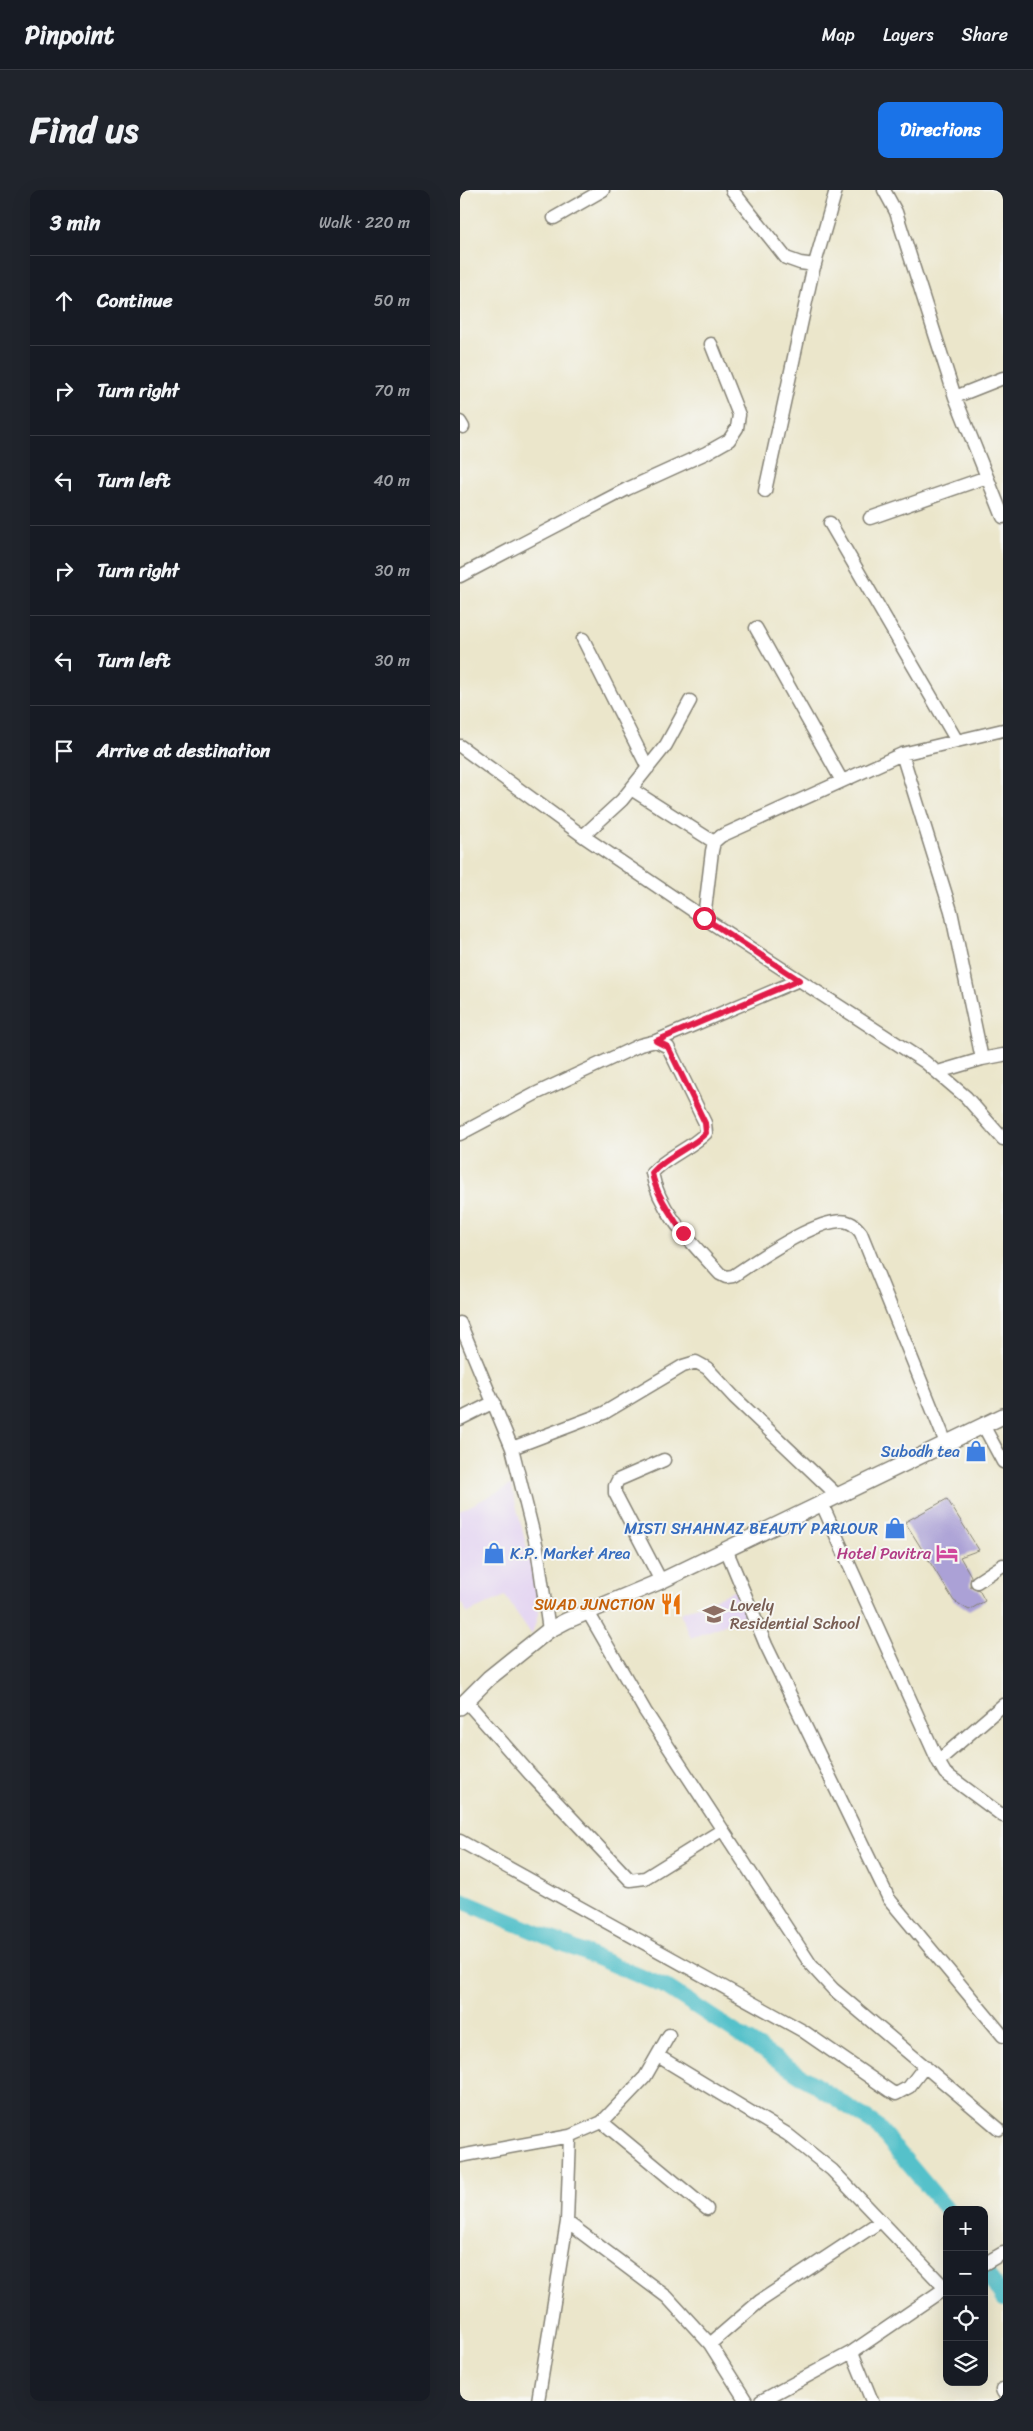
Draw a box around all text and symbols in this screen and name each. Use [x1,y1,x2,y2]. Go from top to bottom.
text: Pinpoint [25,14,114,56]
text: Map [822,19,855,51]
text: Layers [883,19,934,51]
text: Share [962,19,1008,51]
text: Find us [30,99,138,161]
button: Directions [878,102,1003,158]
text: 3 min [50,204,100,242]
text: Walk · 220 m [319,208,410,237]
text: Continue [97,284,173,317]
text: 50 m [374,286,410,315]
icon: ahead [50,287,78,315]
text: Turn right [97,374,179,407]
text: 70 m [374,376,410,405]
icon: right [50,377,78,405]
text: Turn left [97,464,170,497]
text: 40 m [373,466,410,495]
icon: left [50,467,78,495]
text: Turn right [97,554,179,587]
text: 30 m [375,556,410,585]
icon: right [50,557,78,585]
text: Turn left [97,644,170,677]
text: 30 m [375,646,410,675]
icon: left [50,647,78,675]
text: Arrive at destination [97,734,270,767]
icon: arrive [50,737,78,765]
route start [693,907,716,930]
route end [672,1222,695,1245]
place label: Subodh tea [881,1437,960,1466]
shop icon: Subodh tea [963,1438,989,1464]
place label: MISTI SHAHNAZ BEAUTY PARLOUR [624,1514,878,1543]
shop icon: MISTI SHAHNAZ BEAUTY PARLOUR [882,1515,908,1541]
place label: K.P. Market Area [510,1539,631,1568]
place label: Hotel Pavitra [837,1539,932,1568]
shop icon: K.P. Market Area [481,1540,507,1566]
hotel icon: Hotel Pavitra [934,1540,960,1566]
place label: SWAD JUNCTION [534,1590,656,1619]
restaurant icon: SWAD JUNCTION [658,1591,684,1617]
place label: Lovely Residential School [730,1591,860,1638]
school or university icon: Lovely Residential School [701,1601,727,1627]
map controls [943,2206,988,2386]
button: + [943,2206,988,2251]
button: − [943,2251,988,2296]
button: locate [943,2296,988,2341]
button: layers [943,2341,988,2386]

